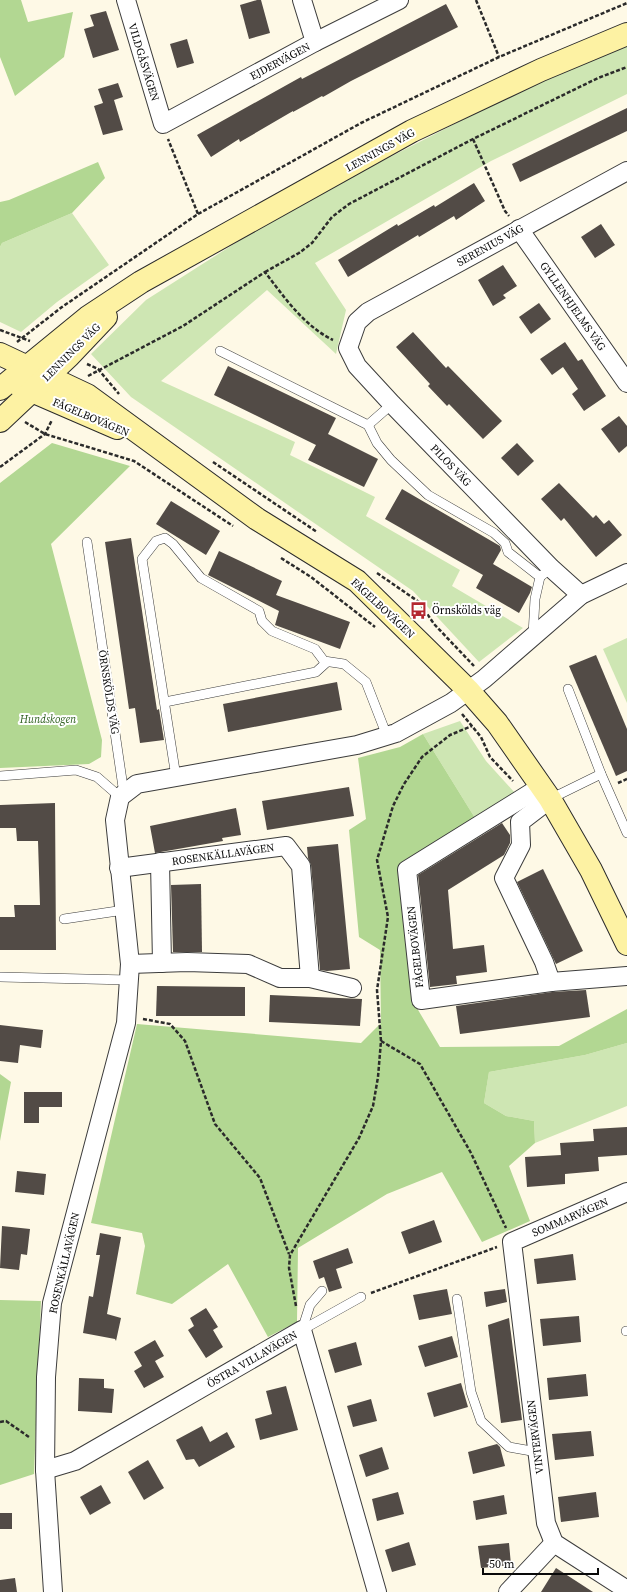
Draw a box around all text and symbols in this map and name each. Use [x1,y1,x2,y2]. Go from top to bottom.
street label: VILDGÅSVÄGEN [125,21,163,103]
street label: EJDERVÄGEN [247,39,313,84]
street label: LENNINGS VÄG [343,125,418,176]
street label: SERENIUS VÄG [454,221,527,270]
street label: GYLLENHJELMS VÄG [536,259,609,354]
street label: LENNINGS VÄG [39,320,104,385]
street label: FÅGELBOVÄGEN [50,395,132,440]
street label: PILOS VÄG [427,441,475,490]
street label: FÅGELBOVÄGEN [348,575,418,642]
bus stop icon: Örnskölds väg [409,600,429,620]
place label: Örnskölds väg [432,602,501,618]
street label: ÖRNSKÖLDS VÄG [94,649,124,736]
park label: Hundskogen [19,712,77,727]
street label: ROSENKÄLLAVÄGEN [171,840,275,869]
street label: FÅGELBOVÄGEN [404,905,427,989]
street label: SOMMARVÄGEN [530,1195,611,1240]
street label: ROSENKÄLLAVÄGEN [46,1211,83,1315]
street label: ÖSTRA VILLAVÄGEN [204,1327,300,1391]
street label: VINTERVÄGEN [524,1399,547,1475]
scale bar [483,1550,598,1576]
text: 50 m [489,1556,515,1572]

